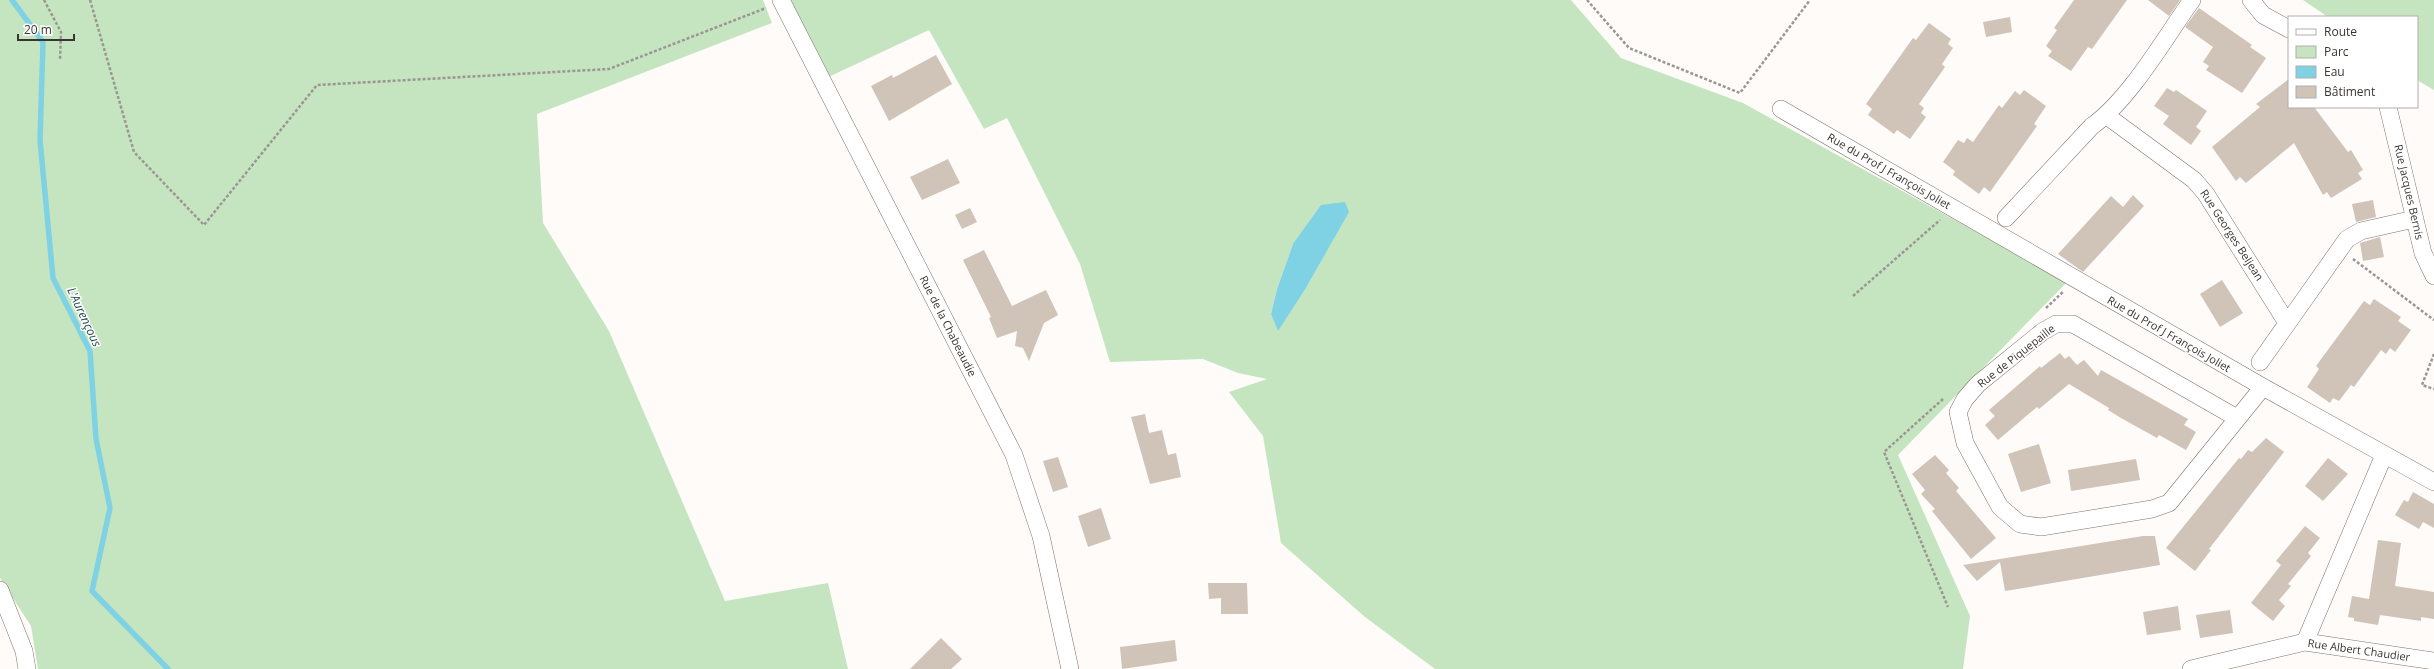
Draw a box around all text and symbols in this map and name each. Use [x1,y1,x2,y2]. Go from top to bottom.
scale bar [18,16,74,42]
legend [2288,16,2418,108]
text: 20 m [24,21,52,38]
text: Route [2324,23,2357,40]
text: Parc [2324,43,2349,60]
text: Eau [2324,63,2345,80]
text: Bâtiment [2324,83,2375,100]
street label: Rue du Prof J François Joliet [1825,129,1954,212]
street label: Rue Jacques Bernis [2391,143,2428,241]
street label: Rue Georges Beljean [2197,186,2268,283]
street label: Rue de la Chabeaudie [916,273,980,379]
water label: L'Aurençous [63,284,106,349]
street label: Rue du Prof J François Joliet [2105,292,2234,375]
street label: Rue de Piquepaille [1974,321,2058,391]
street label: Rue Albert Chaudier [2307,635,2412,664]

